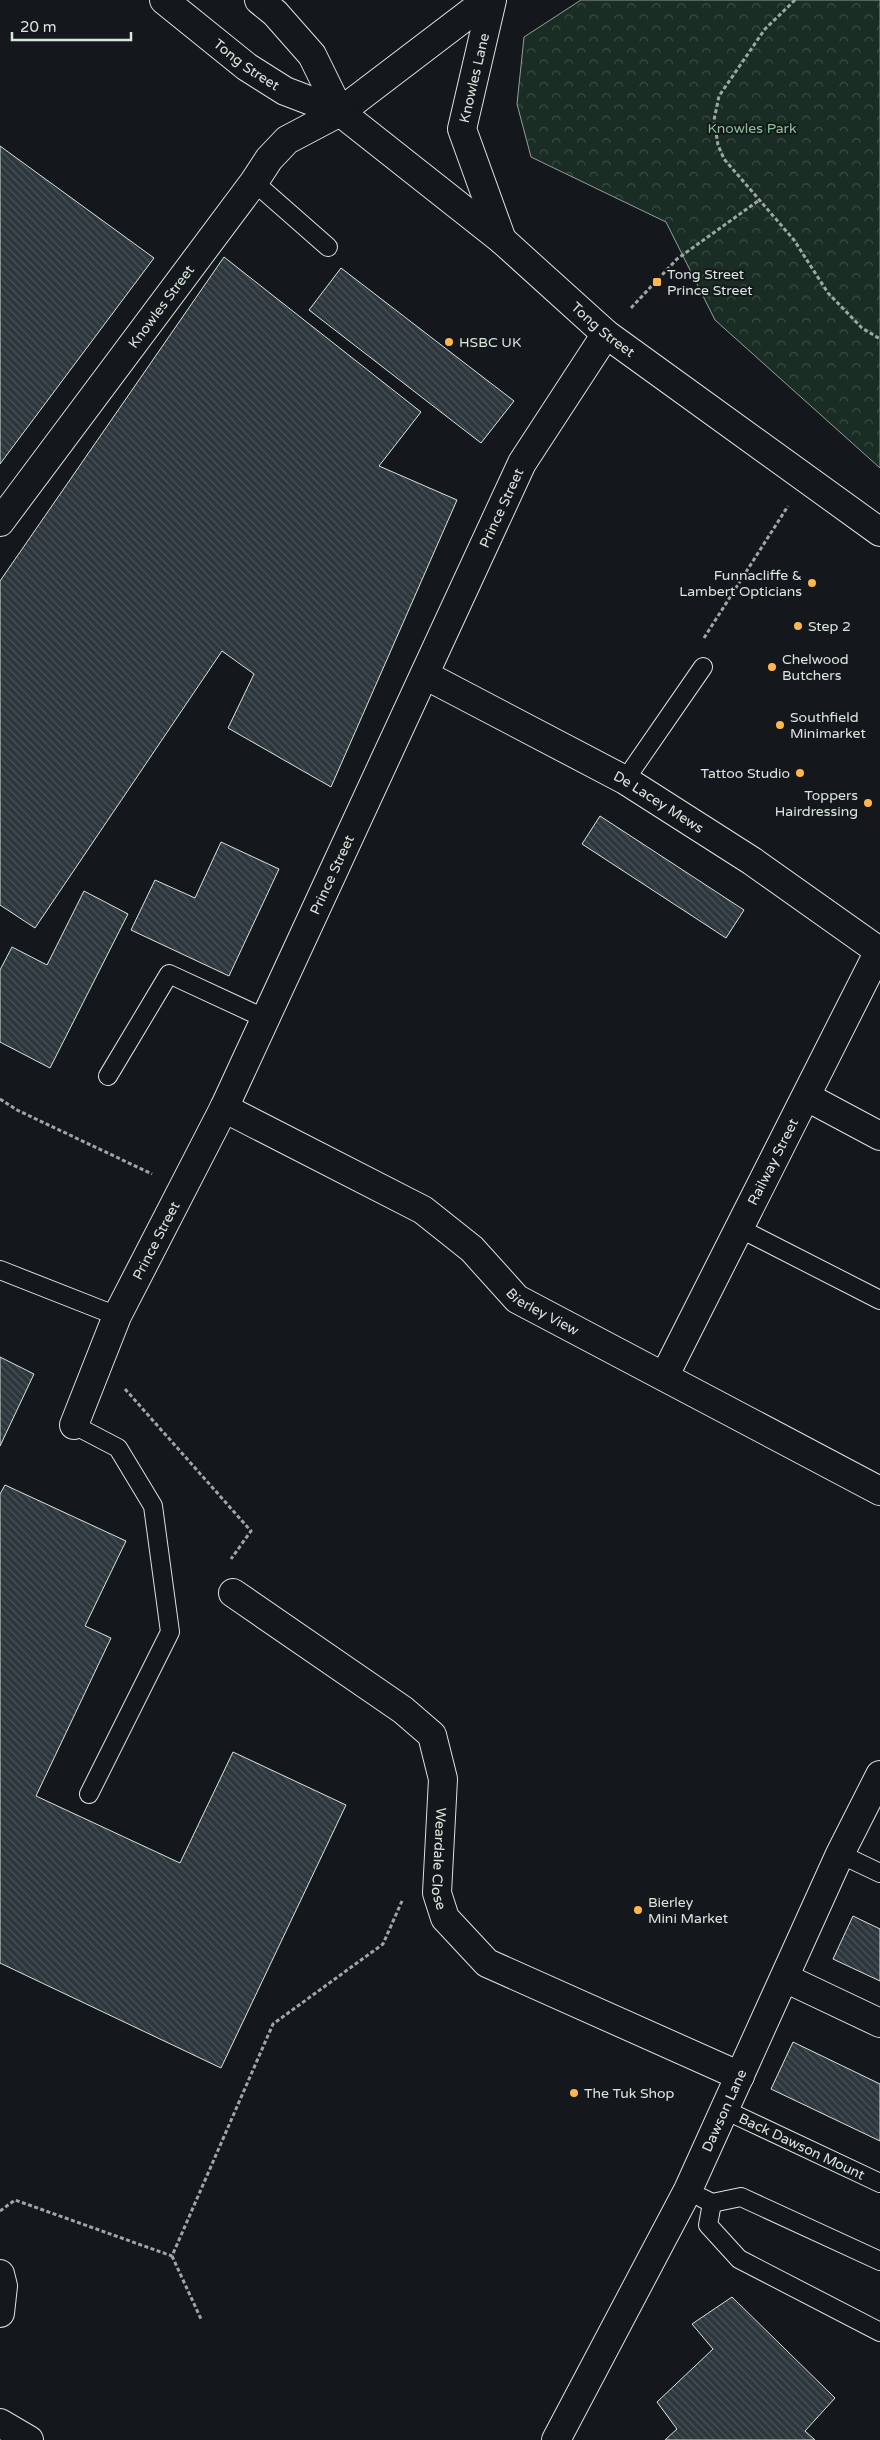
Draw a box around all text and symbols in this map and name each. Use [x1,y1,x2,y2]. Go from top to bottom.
scale bar [12,10,131,42]
text: 20 m [20,18,57,36]
street label: Knowles Lane [456,32,493,125]
street label: Tong Street [210,35,283,95]
park label: Knowles Park [707,120,797,137]
street label: Knowles Street [125,261,198,352]
place label: Tong Street Prince Street [667,266,753,299]
marker: Tong Street Prince Street [651,276,663,288]
street label: Tong Street [568,299,638,361]
place label: HSBC UK [459,334,521,351]
marker: HSBC UK [443,336,455,348]
street label: Prince Street [476,465,528,551]
place label: Funnacliffe & Lambert Opticians [679,567,802,600]
marker: Funnacliffe & Lambert Opticians [806,577,818,589]
place label: Step 2 [808,618,851,635]
marker: Step 2 [792,620,804,632]
place label: Chelwood Butchers [782,651,849,684]
marker: Chelwood Butchers [766,661,778,673]
place label: Southfield Minimarket [790,709,866,742]
marker: Southfield Minimarket [774,719,786,731]
place label: Tattoo Studio [701,765,790,782]
marker: Tattoo Studio [794,767,806,779]
street label: De Lacey Mews [611,768,707,837]
place label: Toppers Hairdressing [775,787,858,820]
marker: Toppers Hairdressing [862,797,874,809]
street label: Prince Street [307,832,358,917]
street label: Railway Street [744,1115,802,1208]
street label: Prince Street [129,1198,184,1283]
street label: Bierley View [502,1285,582,1339]
street label: Weardale Close [428,1807,450,1912]
place label: Bierley Mini Market [648,1894,729,1927]
marker: Bierley Mini Market [632,1904,644,1916]
street label: Dawson Lane [698,2067,751,2155]
place label: The Tuk Shop [584,2085,675,2102]
marker: The Tuk Shop [568,2087,580,2099]
street label: Back Dawson Mount [736,2110,868,2184]

